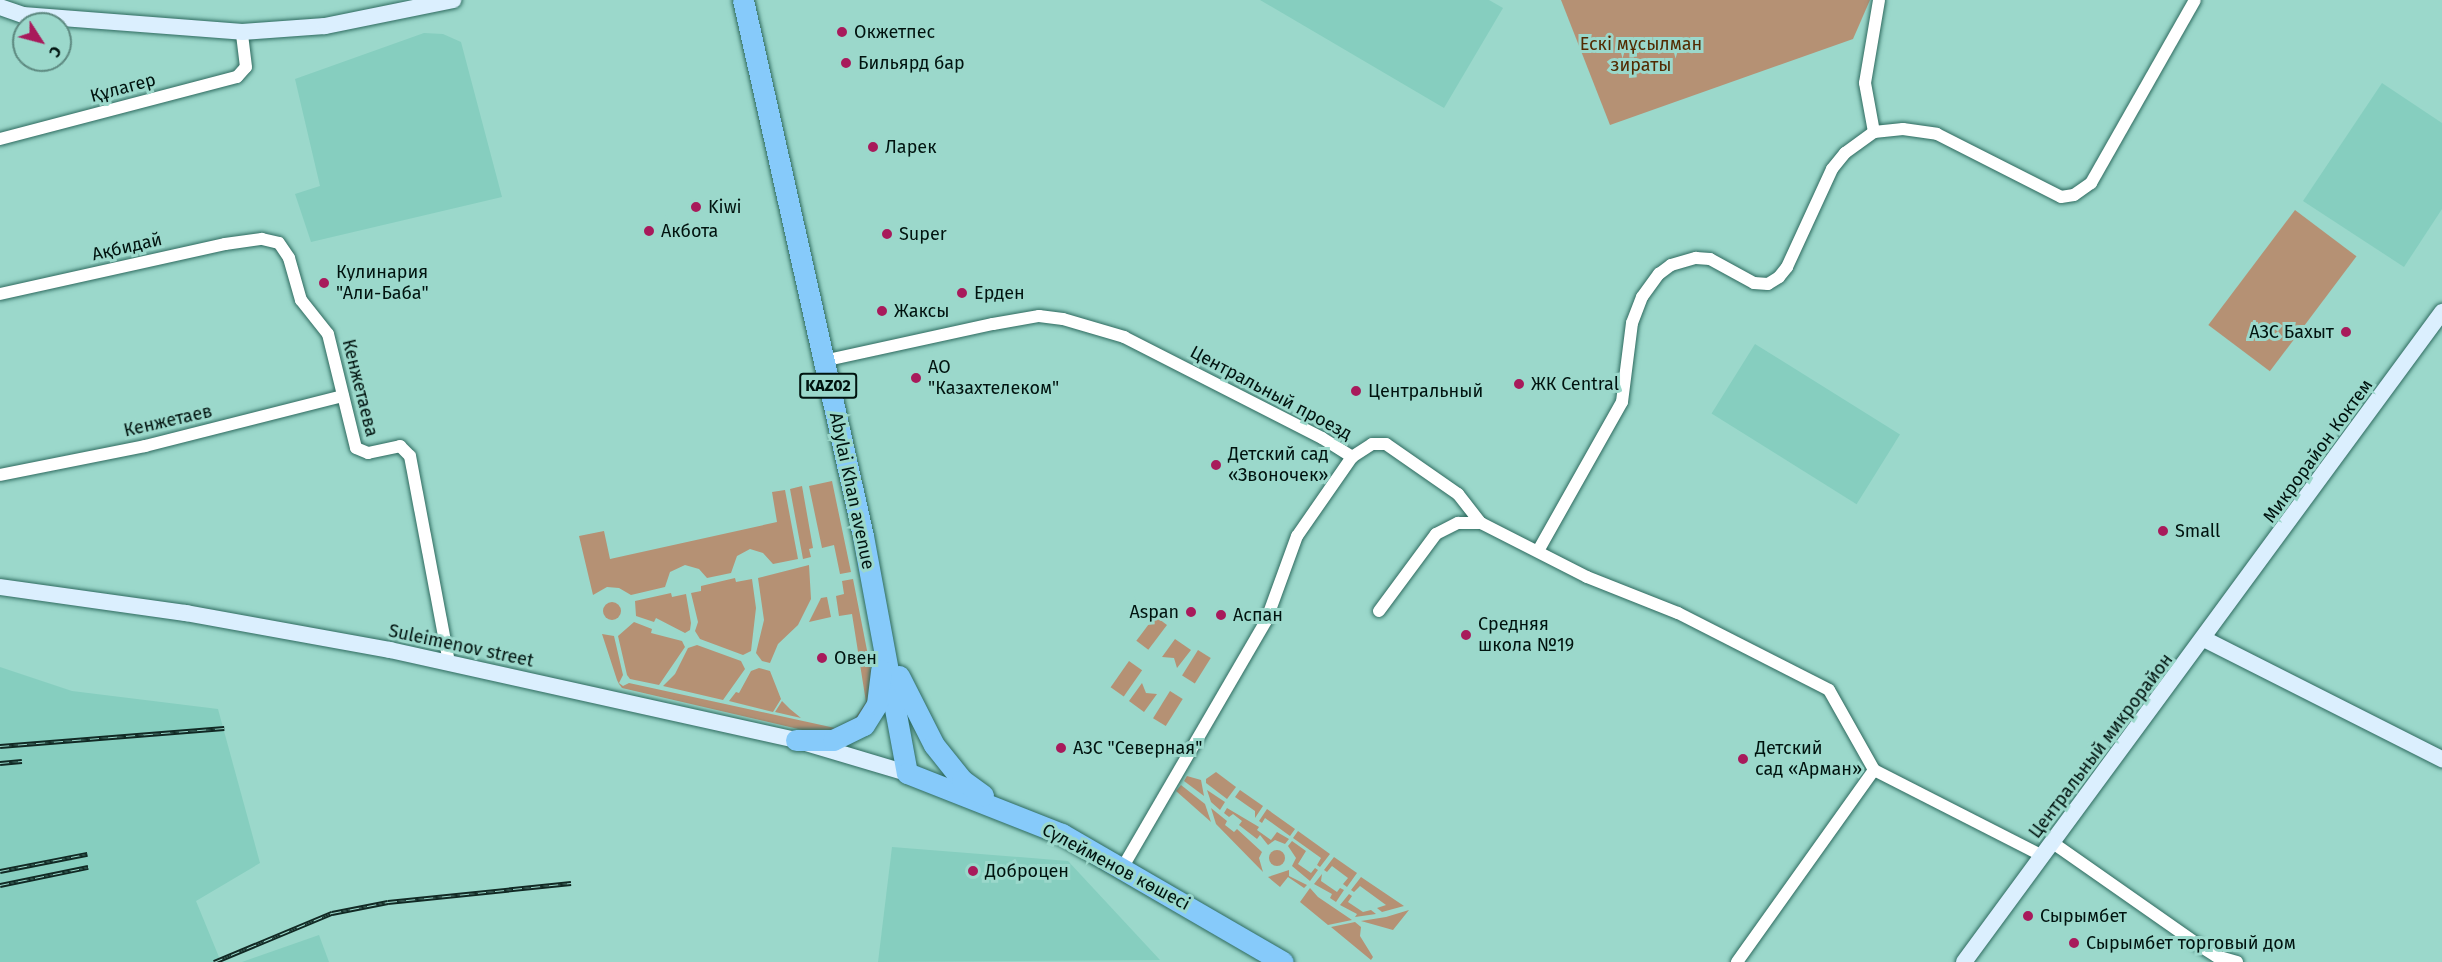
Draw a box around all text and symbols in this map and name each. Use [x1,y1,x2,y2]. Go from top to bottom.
north arrow [12,12,72,72]
place label: Окжетпес [854,21,935,43]
marker: Окжетпес [835,25,849,39]
park label: Ескі мұсылман зираты [1580,34,1702,76]
text: С [45,42,66,61]
place label: Бильярд бар [858,52,965,74]
marker: Бильярд бар [839,56,853,70]
street label: Құлагер [88,69,158,107]
place label: Ларек [885,136,936,158]
marker: Ларек [866,140,880,154]
place label: Kiwi [708,196,742,218]
marker: Kiwi [689,200,703,214]
place label: Акбота [661,220,718,242]
place label: Super [899,223,947,245]
marker: Акбота [642,224,656,238]
marker: Super [880,227,894,241]
street label: Ақбидай [90,228,164,266]
place label: Кулинария "Али-Баба" [336,262,429,304]
marker: Кулинария "Али-Баба" [317,276,331,290]
place label: Ерден [974,282,1025,304]
marker: Ерден [955,286,969,300]
place label: Жаксы [894,300,949,322]
marker: Жаксы [875,304,889,318]
place label: АЗС Бахыт [2249,321,2334,343]
marker: АЗС Бахыт [2339,325,2353,339]
street label: Кенжетаева [337,337,383,439]
street label: Центральный проезд [1186,341,1356,445]
place label: АО "Казахтелеком" [928,357,1059,400]
marker: АО "Казахтелеком" [909,371,923,385]
road number: KАZ02 [798,373,858,399]
place label: ЖК Central [1531,373,1619,395]
street label: Микрорайон Коктем [2259,375,2377,527]
marker: ЖК Central [1512,377,1526,391]
place label: Центральный [1368,380,1483,402]
marker: Центральный [1349,384,1363,398]
street label: Кенжетаев [122,400,214,442]
street label: Abylai Khan avenue [825,411,879,571]
place label: Детский сад «Звоночек» [1228,444,1329,486]
marker: Детский сад «Звоночек» [1209,458,1223,472]
place label: Small [2175,520,2220,542]
marker: Small [2156,524,2170,538]
place label: Aspan [1129,601,1179,623]
place label: Аспан [1233,604,1283,626]
marker: Aspan [1184,605,1198,619]
marker: Аспан [1214,608,1228,622]
place label: Средняя школа №19 [1478,614,1574,656]
street label: Suleimenov street [387,620,535,672]
marker: Средняя школа №19 [1459,628,1473,642]
place label: Овен [834,647,877,669]
street label: Центральный микрорайон [2024,649,2178,843]
marker: Овен [815,651,829,665]
place label: АЗС "Северная" [1073,737,1202,759]
place label: Детский сад «Арман» [1755,738,1862,780]
marker: АЗС "Северная" [1054,741,1068,755]
marker: Детский сад «Арман» [1736,752,1750,766]
street label: Сүлейменов көшесі [1038,819,1194,915]
place label: Доброцен [985,860,1069,882]
marker: Доброцен [966,864,980,878]
place label: Сырымбет [2040,905,2127,927]
marker: Сырымбет [2021,909,2035,923]
place label: Сырымбет торговый дом [2086,932,2296,954]
marker: Сырымбет торговый дом [2067,936,2081,950]

